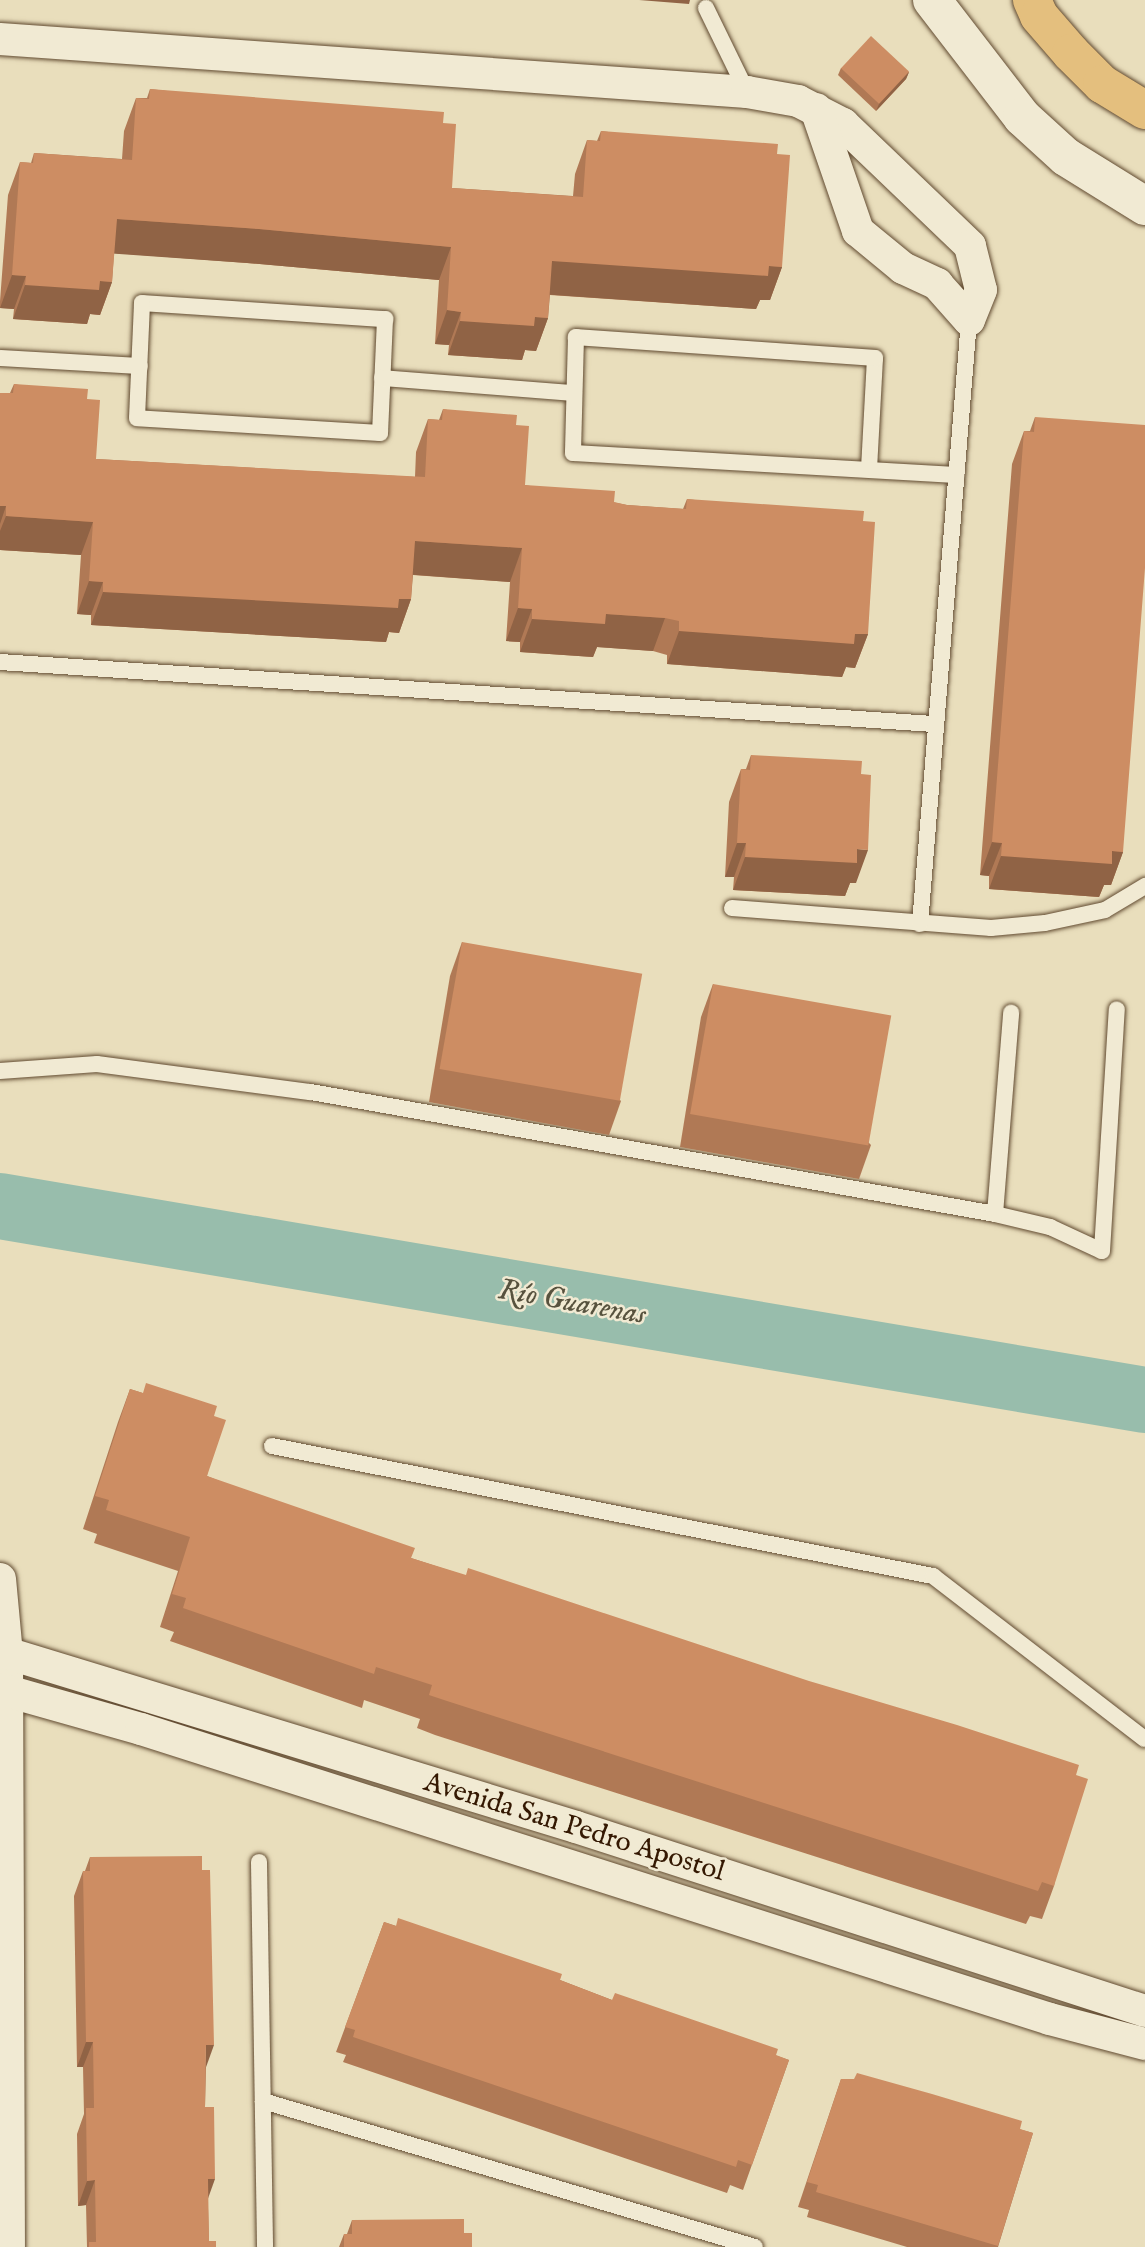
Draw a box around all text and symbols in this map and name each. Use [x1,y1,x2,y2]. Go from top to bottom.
water label: Río Guarenas [495,1272,649,1334]
street label: Avenida San Pedro Apostol [420,1766,728,1890]

